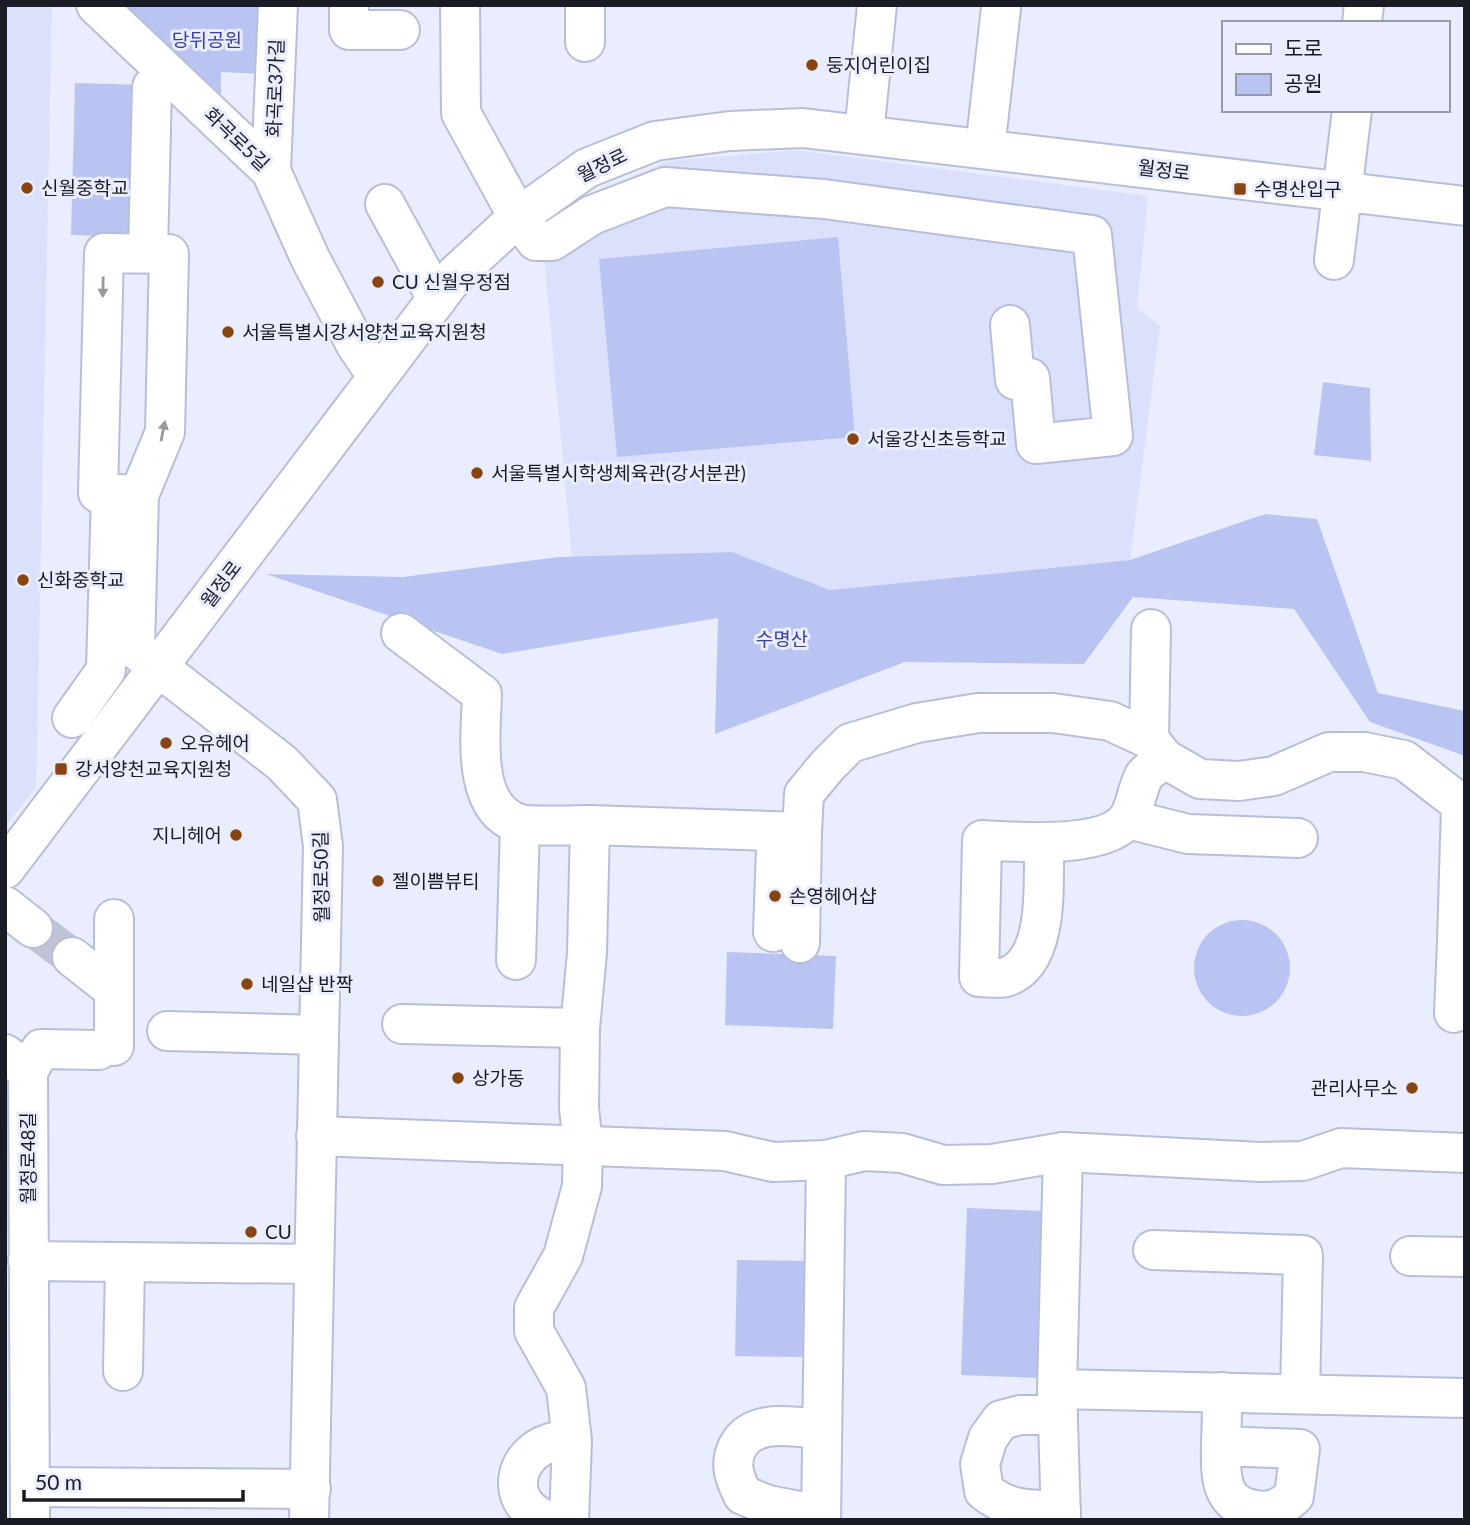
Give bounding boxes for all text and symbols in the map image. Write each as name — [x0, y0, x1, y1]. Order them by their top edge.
legend — [1222, 21, 1449, 112]
park label: 당뒤공원 — [172, 28, 242, 51]
text: 도로 — [1284, 35, 1323, 60]
street label: 화곡로3가길 — [261, 38, 288, 138]
place label: 둥지어린이집 — [826, 53, 931, 76]
marker: 둥지어린이집 — [804, 57, 820, 73]
text: 공원 — [1284, 70, 1323, 95]
street label: 화곡로5길 — [200, 102, 274, 175]
street label: 월정로 — [573, 143, 630, 186]
street label: 월정로 — [1137, 155, 1191, 184]
place label: 신월중학교 — [41, 176, 128, 199]
place label: 수명산입구 — [1254, 177, 1341, 200]
marker: 신월중학교 — [19, 180, 35, 196]
marker: 수명산입구 — [1232, 181, 1248, 197]
place label: CU 신월우정점 — [392, 270, 511, 293]
marker: CU 신월우정점 — [370, 274, 386, 290]
one-way arrow — [97, 276, 109, 298]
place label: 서울특별시강서양천교육지원청 — [242, 320, 487, 343]
marker: 서울특별시강서양천교육지원청 — [220, 324, 236, 340]
one-way arrow — [157, 420, 168, 442]
place label: 서울강신초등학교 — [867, 427, 1007, 450]
marker: 서울강신초등학교 — [845, 431, 861, 447]
place label: 서울특별시학생체육관(강서분관) — [491, 461, 746, 484]
marker: 서울특별시학생체육관(강서분관) — [469, 465, 485, 481]
street label: 월정로 — [196, 556, 246, 612]
place label: 신화중학교 — [37, 568, 124, 591]
marker: 신화중학교 — [15, 572, 31, 588]
park label: 수명산 — [756, 627, 808, 650]
place label: 오유헤어 — [180, 731, 250, 754]
marker: 오유헤어 — [158, 735, 174, 751]
place label: 강서양천교육지원청 — [75, 757, 232, 780]
marker: 강서양천교육지원청 — [53, 761, 69, 777]
place label: 지니헤어 — [152, 823, 222, 846]
marker: 지니헤어 — [228, 827, 244, 843]
street label: 월정로50길 — [308, 831, 333, 923]
place label: 젤이쁨뷰티 — [392, 869, 479, 892]
marker: 젤이쁨뷰티 — [370, 873, 386, 889]
place label: 손영헤어샵 — [789, 884, 876, 907]
marker: 손영헤어샵 — [767, 888, 783, 904]
place label: 네일샵 반짝 — [261, 972, 353, 995]
marker: 네일샵 반짝 — [239, 976, 255, 992]
place label: 상가동 — [472, 1066, 524, 1089]
marker: 상가동 — [450, 1070, 466, 1086]
place label: 관리사무소 — [1311, 1076, 1398, 1099]
marker: 관리사무소 — [1404, 1080, 1420, 1096]
street label: 월정로48길 — [16, 1112, 39, 1204]
place label: CU — [265, 1220, 292, 1243]
marker: CU — [243, 1224, 259, 1240]
scale bar — [24, 1458, 243, 1502]
text: 50 m — [35, 1469, 82, 1494]

